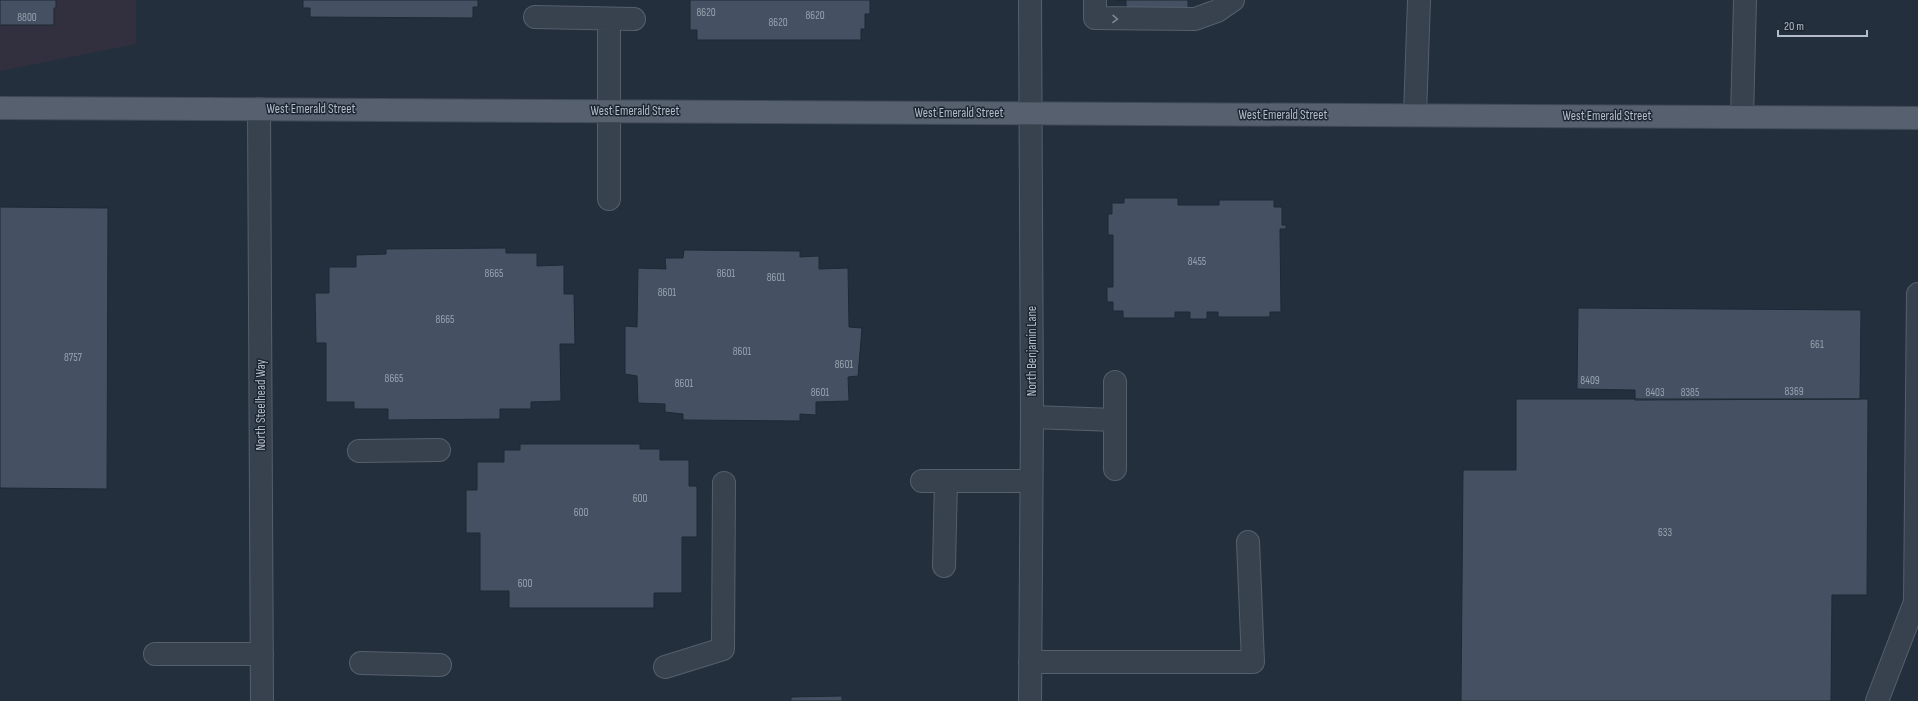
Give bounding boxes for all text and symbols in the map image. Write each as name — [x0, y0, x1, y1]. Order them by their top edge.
house number: 8620 — [696, 6, 716, 19]
house number: 8620 — [805, 9, 825, 22]
house number: 8800 — [17, 11, 37, 24]
scale bar — [1778, 12, 1867, 38]
one-way arrow — [1112, 15, 1118, 23]
house number: 8620 — [768, 16, 788, 29]
text: 20 m — [1784, 19, 1804, 34]
street label: West Emerald Street — [267, 101, 356, 117]
street label: West Emerald Street — [591, 103, 680, 119]
street label: West Emerald Street — [915, 105, 1004, 121]
street label: West Emerald Street — [1239, 107, 1328, 123]
street label: West Emerald Street — [1563, 108, 1652, 124]
house number: 8455 — [1188, 255, 1206, 268]
house number: 8665 — [485, 267, 503, 280]
house number: 8601 — [717, 267, 735, 280]
house number: 8601 — [767, 271, 785, 284]
house number: 8601 — [658, 286, 676, 299]
street label: North Benjamin Lane — [1024, 306, 1040, 396]
house number: 8665 — [436, 313, 454, 326]
house number: 661 — [1810, 338, 1824, 351]
house number: 8601 — [733, 345, 751, 358]
house number: 8757 — [64, 351, 83, 364]
house number: 8601 — [835, 358, 853, 371]
street label: North Steelhead Way — [253, 359, 269, 451]
house number: 8665 — [385, 372, 403, 385]
house number: 8409 — [1580, 374, 1600, 387]
house number: 8601 — [675, 377, 693, 390]
house number: 8369 — [1784, 385, 1804, 398]
house number: 8601 — [811, 386, 829, 399]
house number: 8403 — [1645, 386, 1665, 399]
house number: 8385 — [1681, 386, 1699, 399]
house number: 600 — [633, 492, 647, 505]
house number: 600 — [574, 506, 588, 519]
house number: 633 — [1658, 526, 1672, 539]
house number: 600 — [518, 577, 532, 590]

